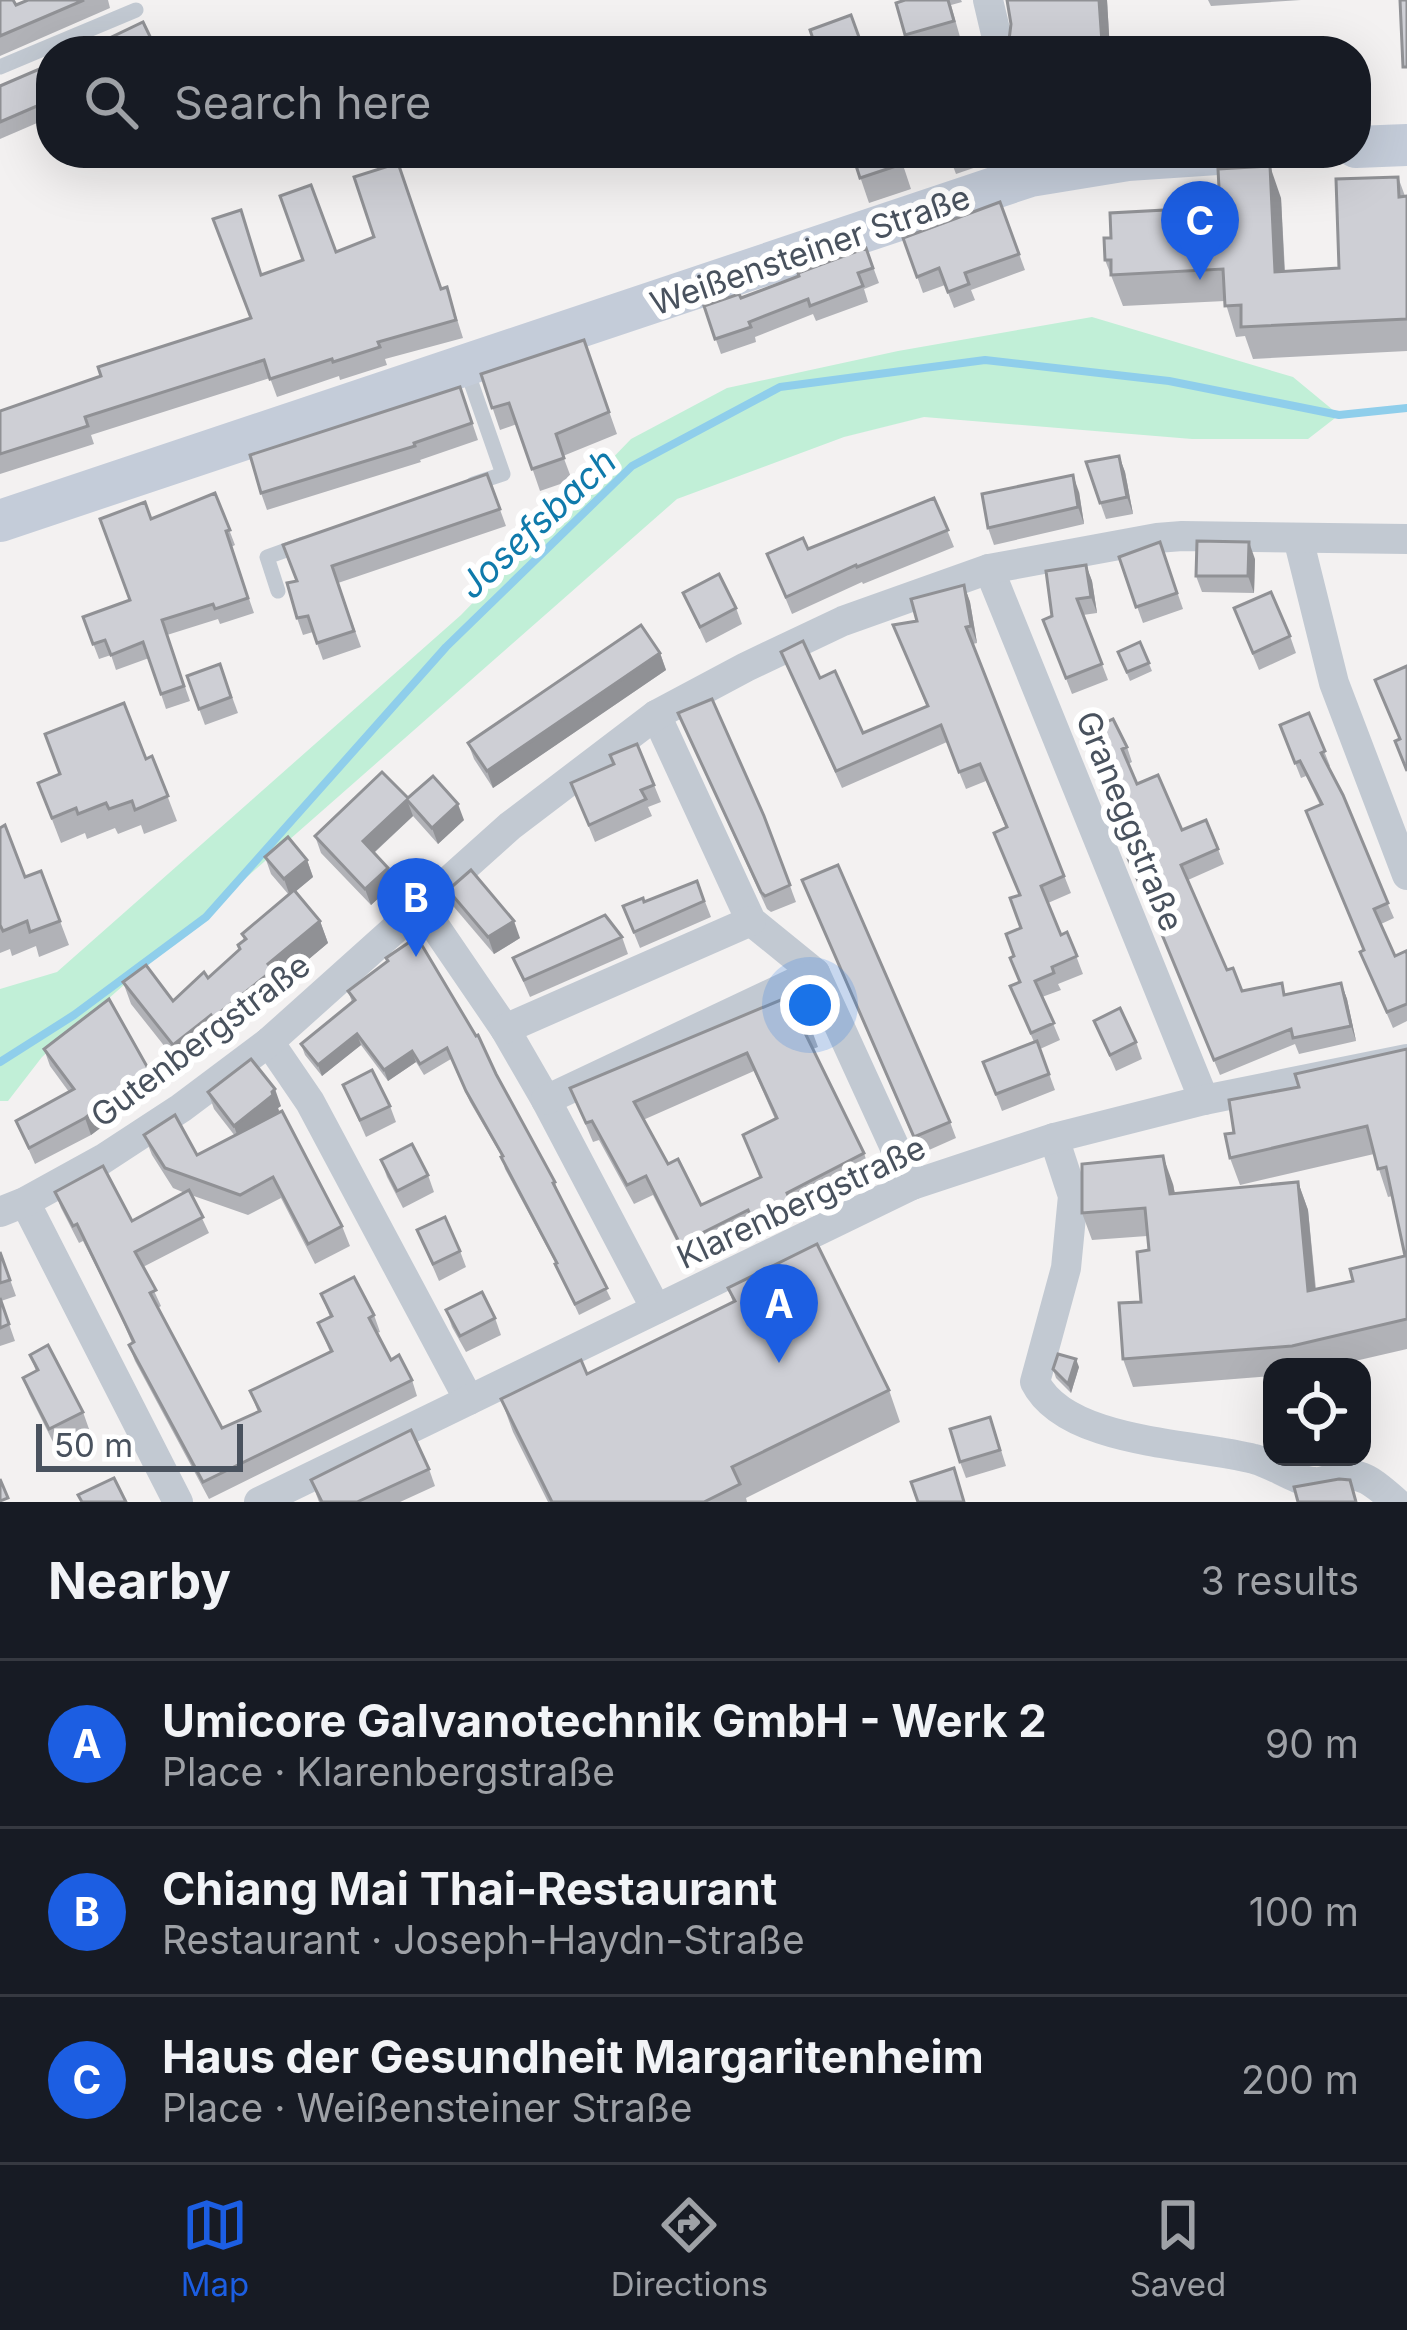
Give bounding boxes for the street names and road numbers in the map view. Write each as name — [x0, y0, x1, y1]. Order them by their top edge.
street label: Weißensteiner Straße — [645, 177, 975, 323]
street label: Graneggstraße — [1068, 705, 1192, 937]
street label: Gutenbergstraße — [83, 945, 317, 1135]
street label: Klarenbergstraße — [670, 1127, 932, 1277]

